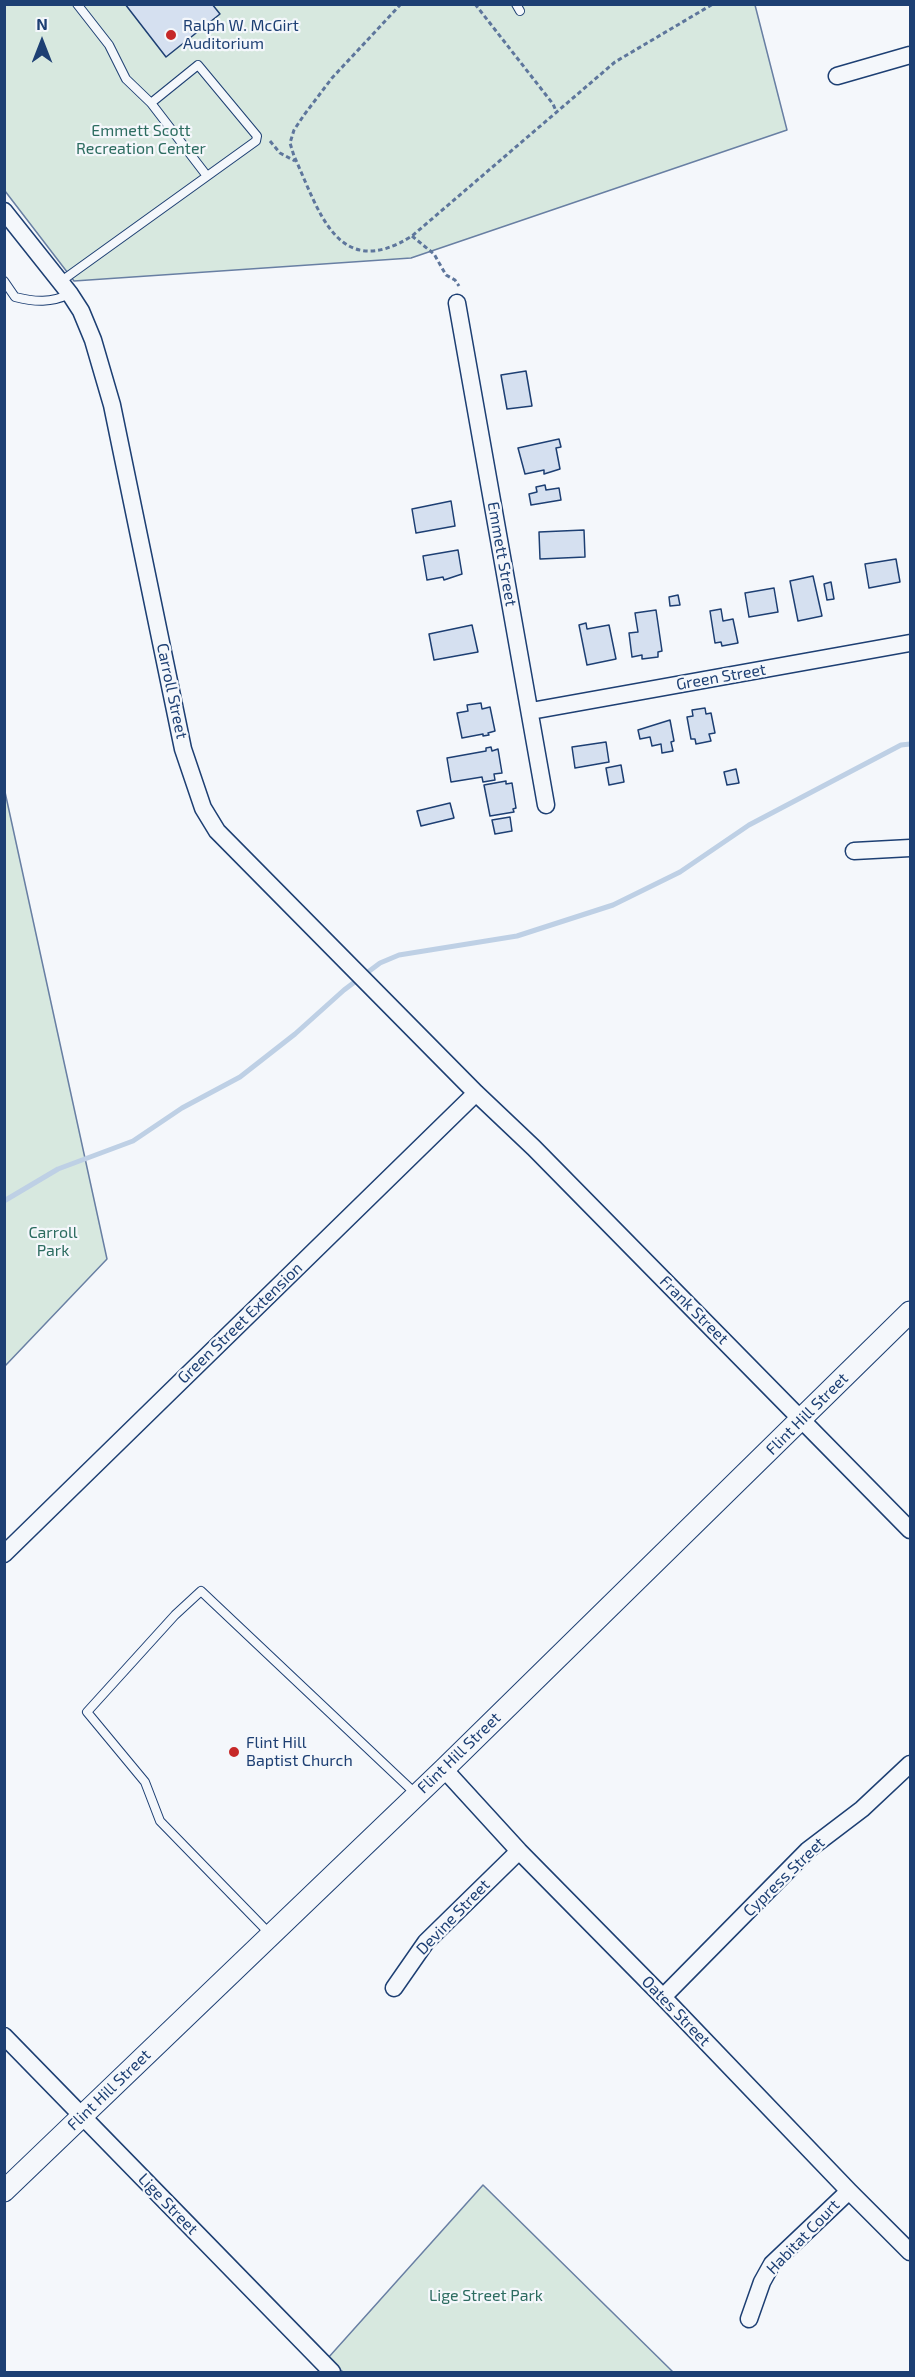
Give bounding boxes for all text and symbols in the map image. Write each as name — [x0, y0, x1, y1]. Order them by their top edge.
north arrow — [12, 12, 72, 72]
text: N — [36, 14, 48, 33]
place label: Ralph W. McGirt Auditorium — [183, 16, 299, 54]
marker: Ralph W. McGirt Auditorium — [164, 28, 178, 42]
park label: Emmett Scott Recreation Center — [76, 121, 206, 159]
street label: Emmett Street — [483, 500, 521, 608]
street label: Carroll Street — [153, 641, 191, 741]
street label: Green Street — [675, 660, 767, 694]
park label: Carroll Park — [28, 1223, 78, 1261]
street label: Green Street Extension — [174, 1258, 306, 1388]
street label: Frank Street — [656, 1272, 732, 1348]
street label: Flint Hill Street — [762, 1369, 852, 1459]
street label: Flint Hill Street — [413, 1708, 505, 1798]
place label: Flint Hill Baptist Church — [246, 1733, 353, 1771]
marker: Flint Hill Baptist Church — [227, 1745, 241, 1759]
street label: Cypress Street — [739, 1833, 829, 1921]
street label: Devine Street — [412, 1875, 494, 1959]
street label: Oates Street — [638, 1972, 714, 2050]
street label: Flint Hill Street — [63, 2045, 155, 2135]
street label: Lige Street — [134, 2169, 202, 2239]
street label: Habitat Court — [762, 2195, 844, 2279]
park label: Lige Street Park — [429, 2286, 543, 2306]

